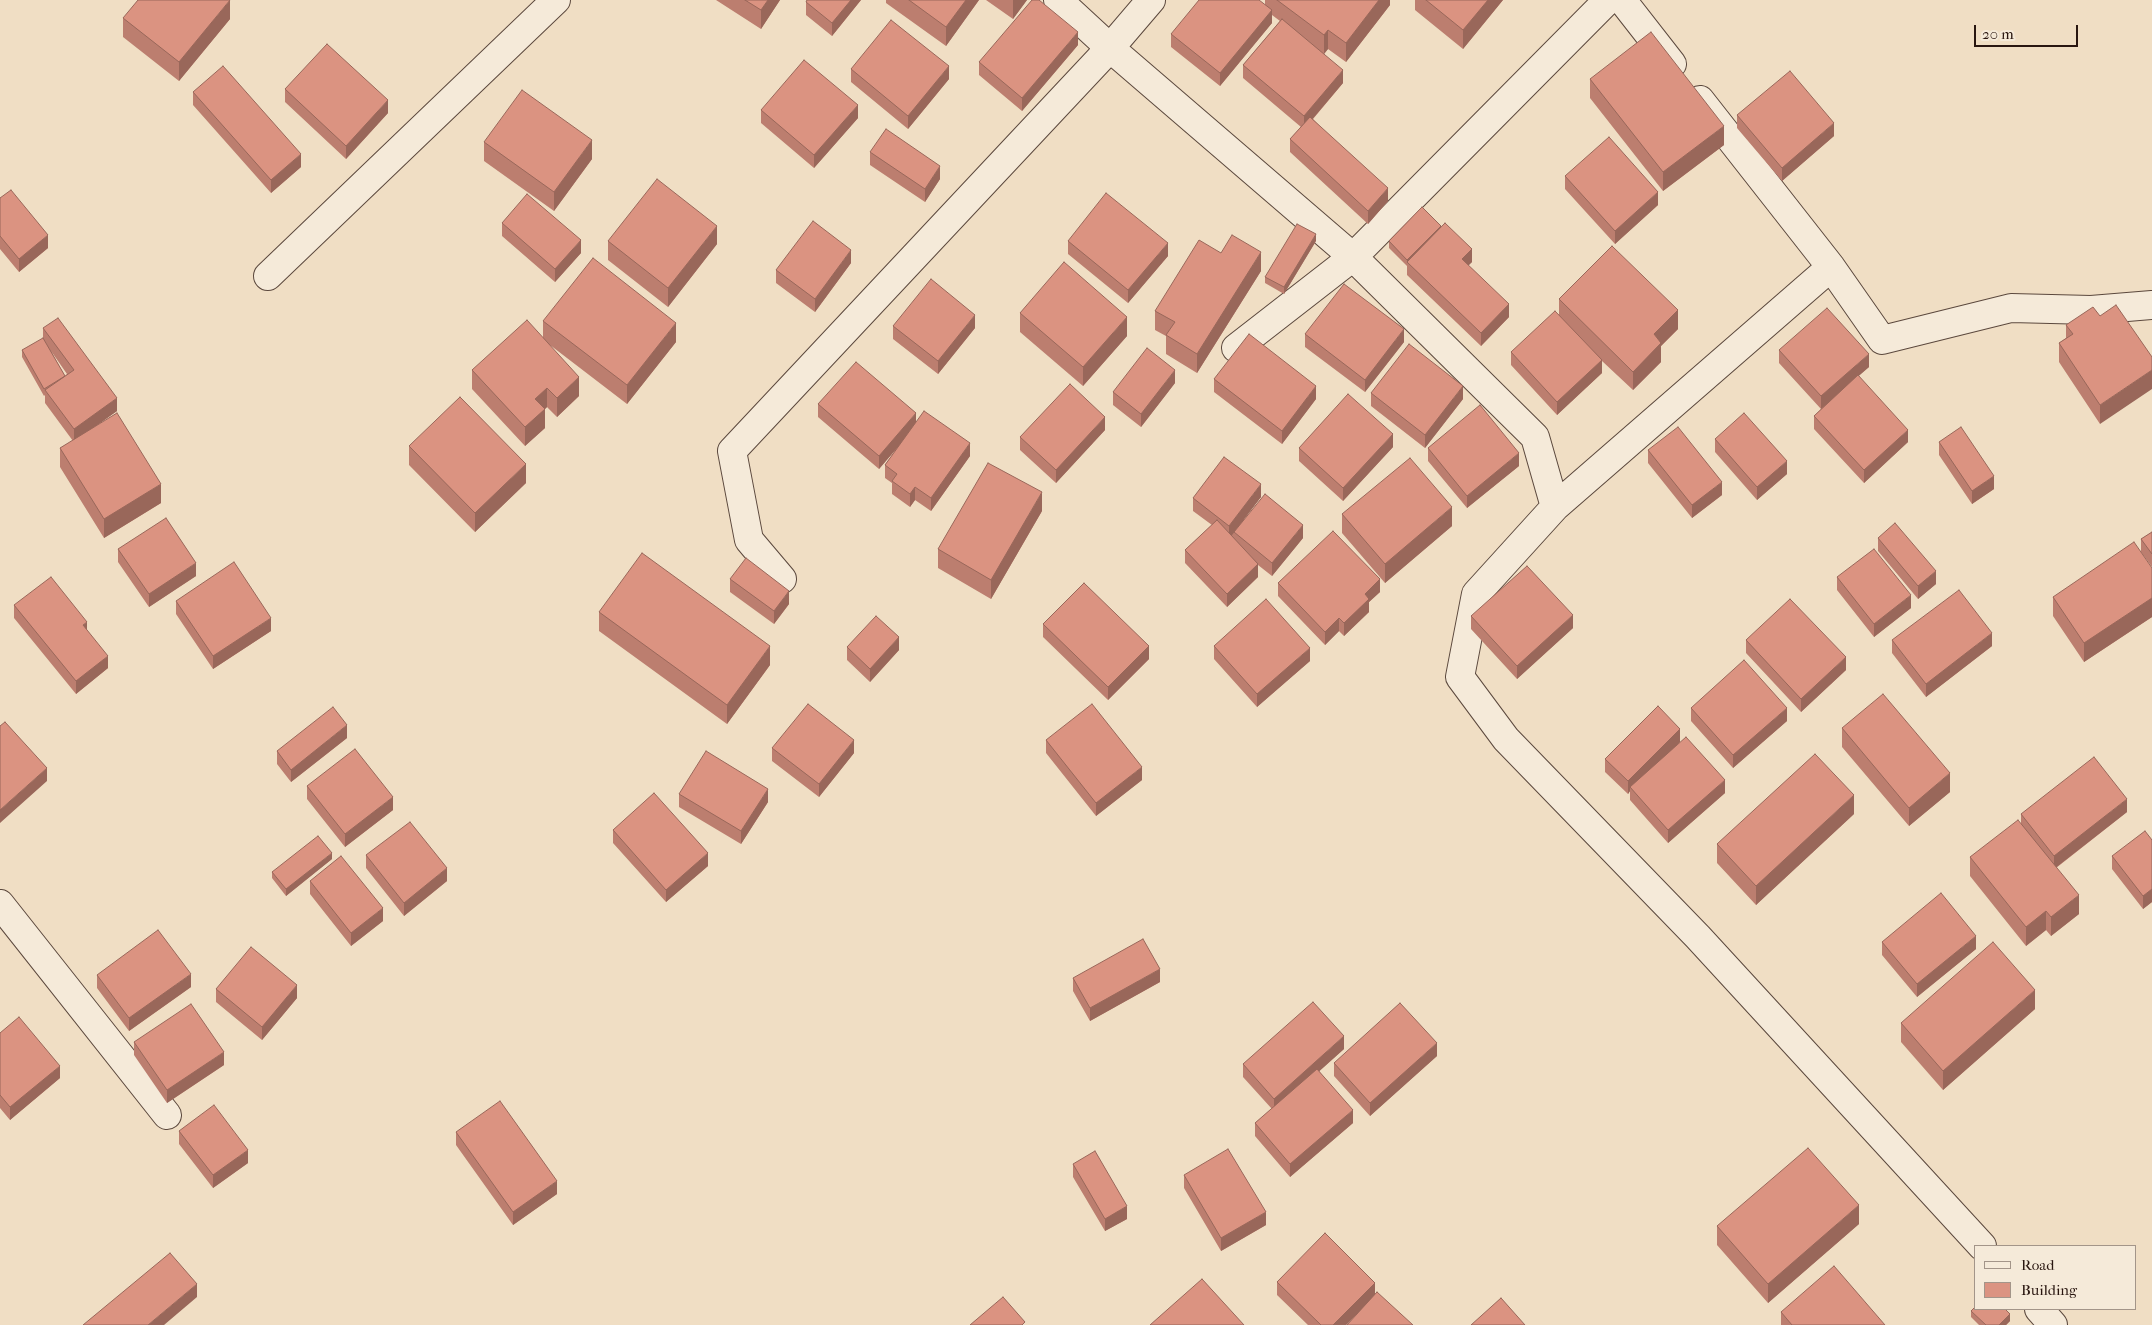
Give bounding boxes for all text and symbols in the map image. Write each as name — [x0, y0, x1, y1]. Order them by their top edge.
scale bar — [1977, 15, 2081, 47]
text: 20 m — [1982, 25, 2014, 43]
legend — [1974, 1245, 2137, 1310]
text: Road — [2021, 1256, 2054, 1274]
text: Building — [2021, 1281, 2077, 1299]

